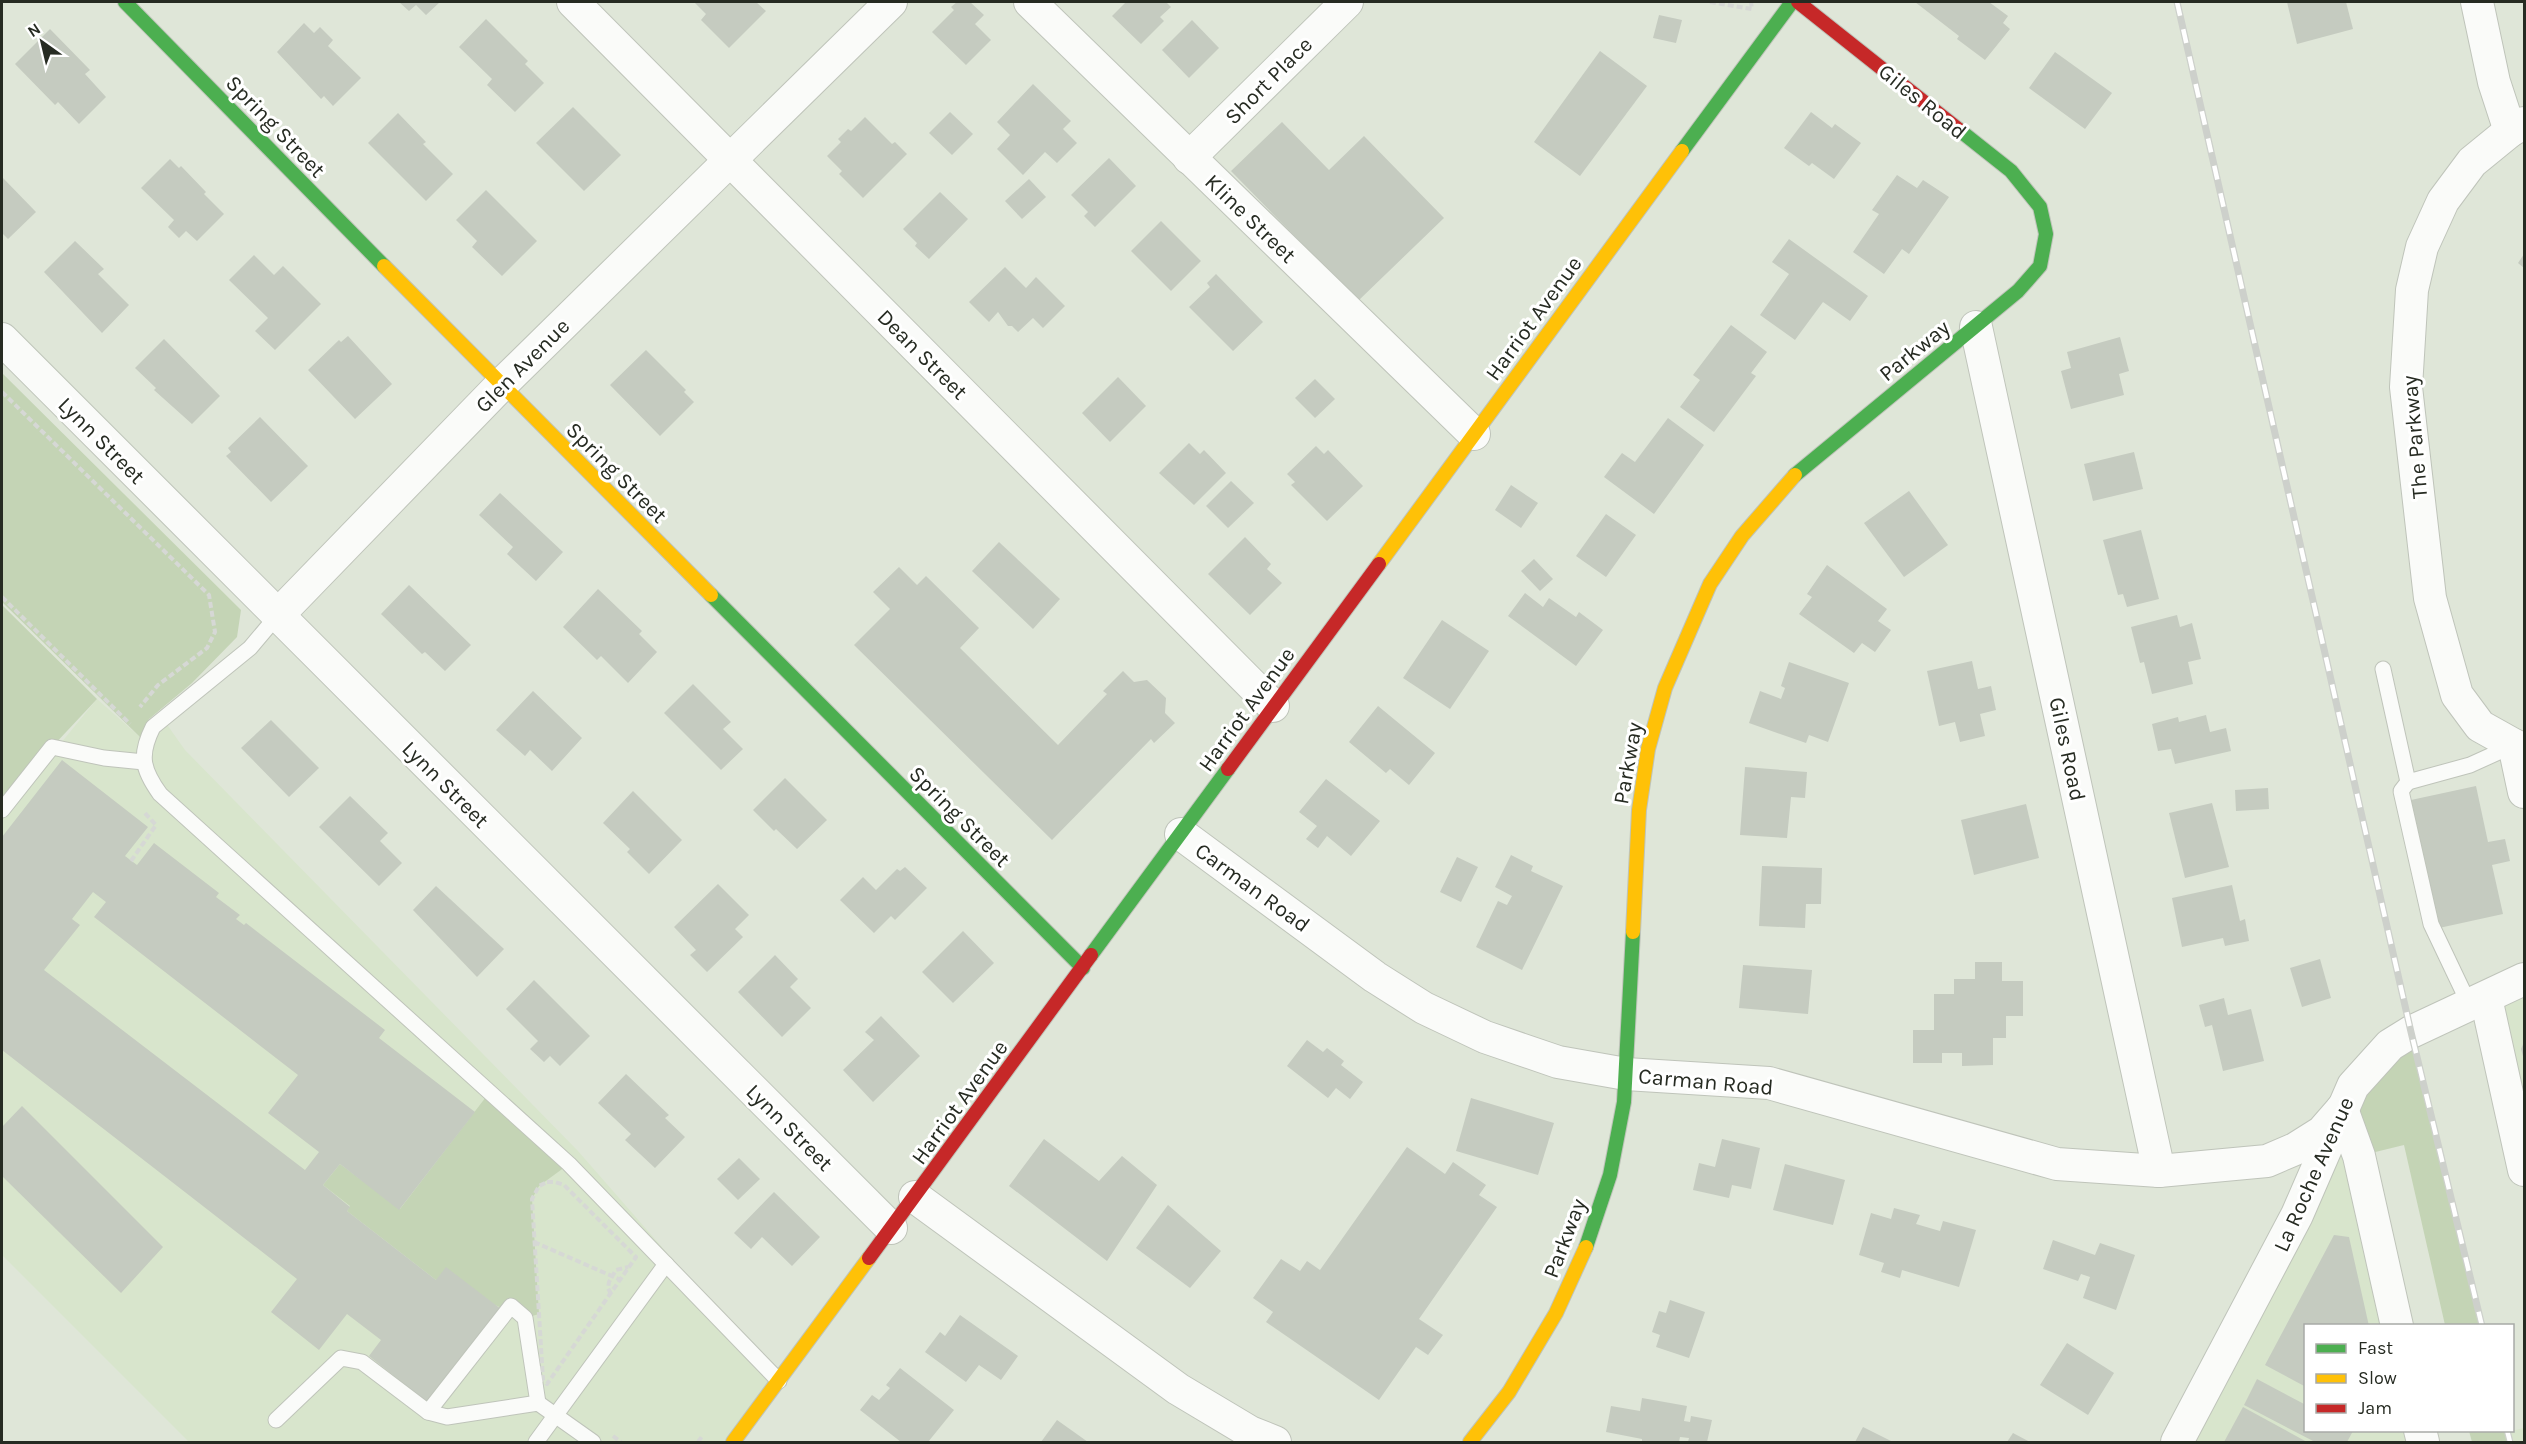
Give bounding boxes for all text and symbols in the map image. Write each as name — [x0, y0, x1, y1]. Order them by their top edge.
north arrow — [12, 12, 72, 72]
text: N — [24, 19, 44, 41]
street label: Short Place — [1220, 32, 1318, 130]
street label: Giles Road — [1873, 58, 1972, 145]
street label: Spring Street — [220, 70, 330, 183]
street label: Kline Street — [1199, 169, 1301, 268]
street label: Harriot Avenue — [1480, 251, 1588, 386]
street label: Dean Street — [872, 304, 973, 405]
street label: Glen Avenue — [470, 313, 575, 418]
street label: Parkway — [1874, 315, 1955, 387]
street label: The Parkway — [2397, 374, 2433, 500]
street label: Lynn Street — [52, 392, 150, 490]
street label: Spring Street — [560, 417, 672, 529]
street label: Harriot Avenue — [1193, 642, 1301, 777]
street label: Giles Road — [2043, 695, 2091, 804]
street label: Parkway — [1608, 720, 1648, 806]
street label: Lynn Street — [396, 736, 494, 834]
street label: Spring Street — [903, 761, 1015, 873]
street label: Carman Road — [1190, 838, 1315, 938]
street label: Harriot Avenue — [906, 1035, 1014, 1170]
street label: Carman Road — [1637, 1063, 1774, 1101]
street label: Lynn Street — [740, 1079, 838, 1177]
street label: La Roche Avenue — [2268, 1093, 2360, 1256]
street label: Parkway — [1538, 1195, 1592, 1282]
legend — [2304, 1324, 2514, 1432]
text: Fast — [2358, 1337, 2393, 1359]
text: Slow — [2358, 1367, 2397, 1389]
text: Jam — [2358, 1397, 2392, 1419]

